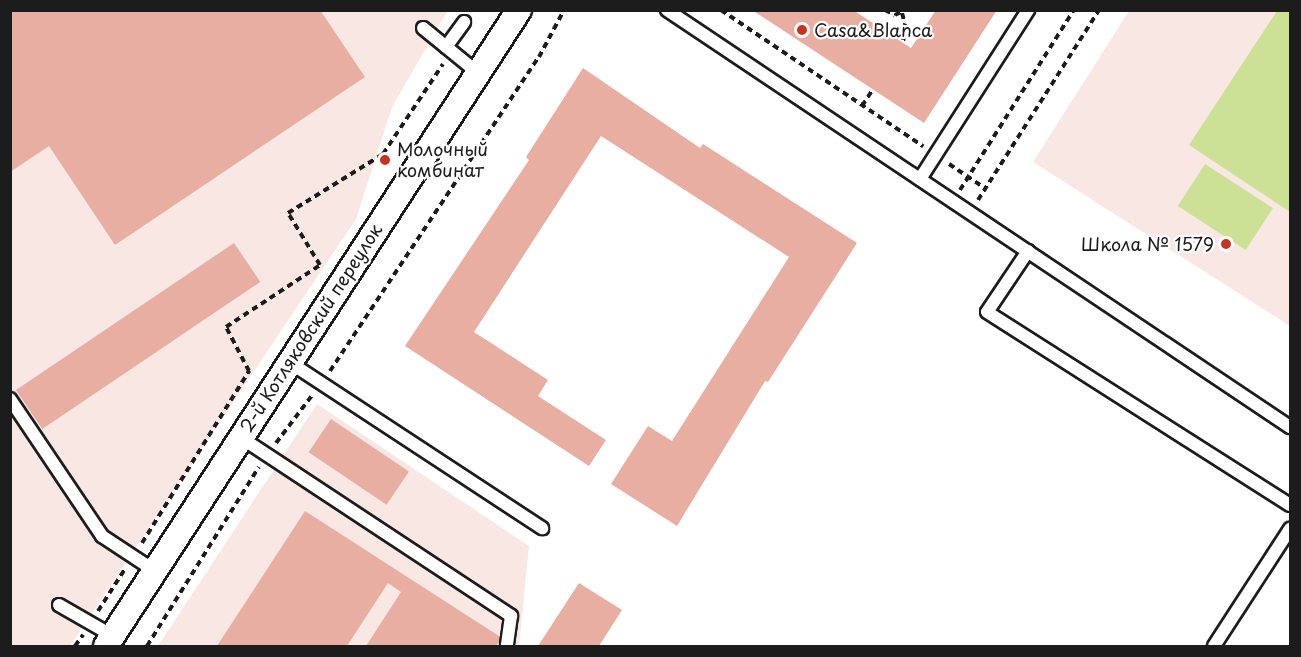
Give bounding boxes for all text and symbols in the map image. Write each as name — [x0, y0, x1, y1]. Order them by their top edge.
place label: Casa&Blanca — [814, 19, 932, 41]
marker: Casa&Blanca — [795, 23, 809, 37]
place label: Молочный комбинат — [397, 139, 488, 182]
marker: Молочный комбинат — [378, 153, 392, 167]
street label: 2-й Котляковский переулок — [235, 219, 387, 437]
place label: Школа № 1579 — [1080, 233, 1214, 255]
marker: Школа № 1579 — [1219, 237, 1233, 251]

